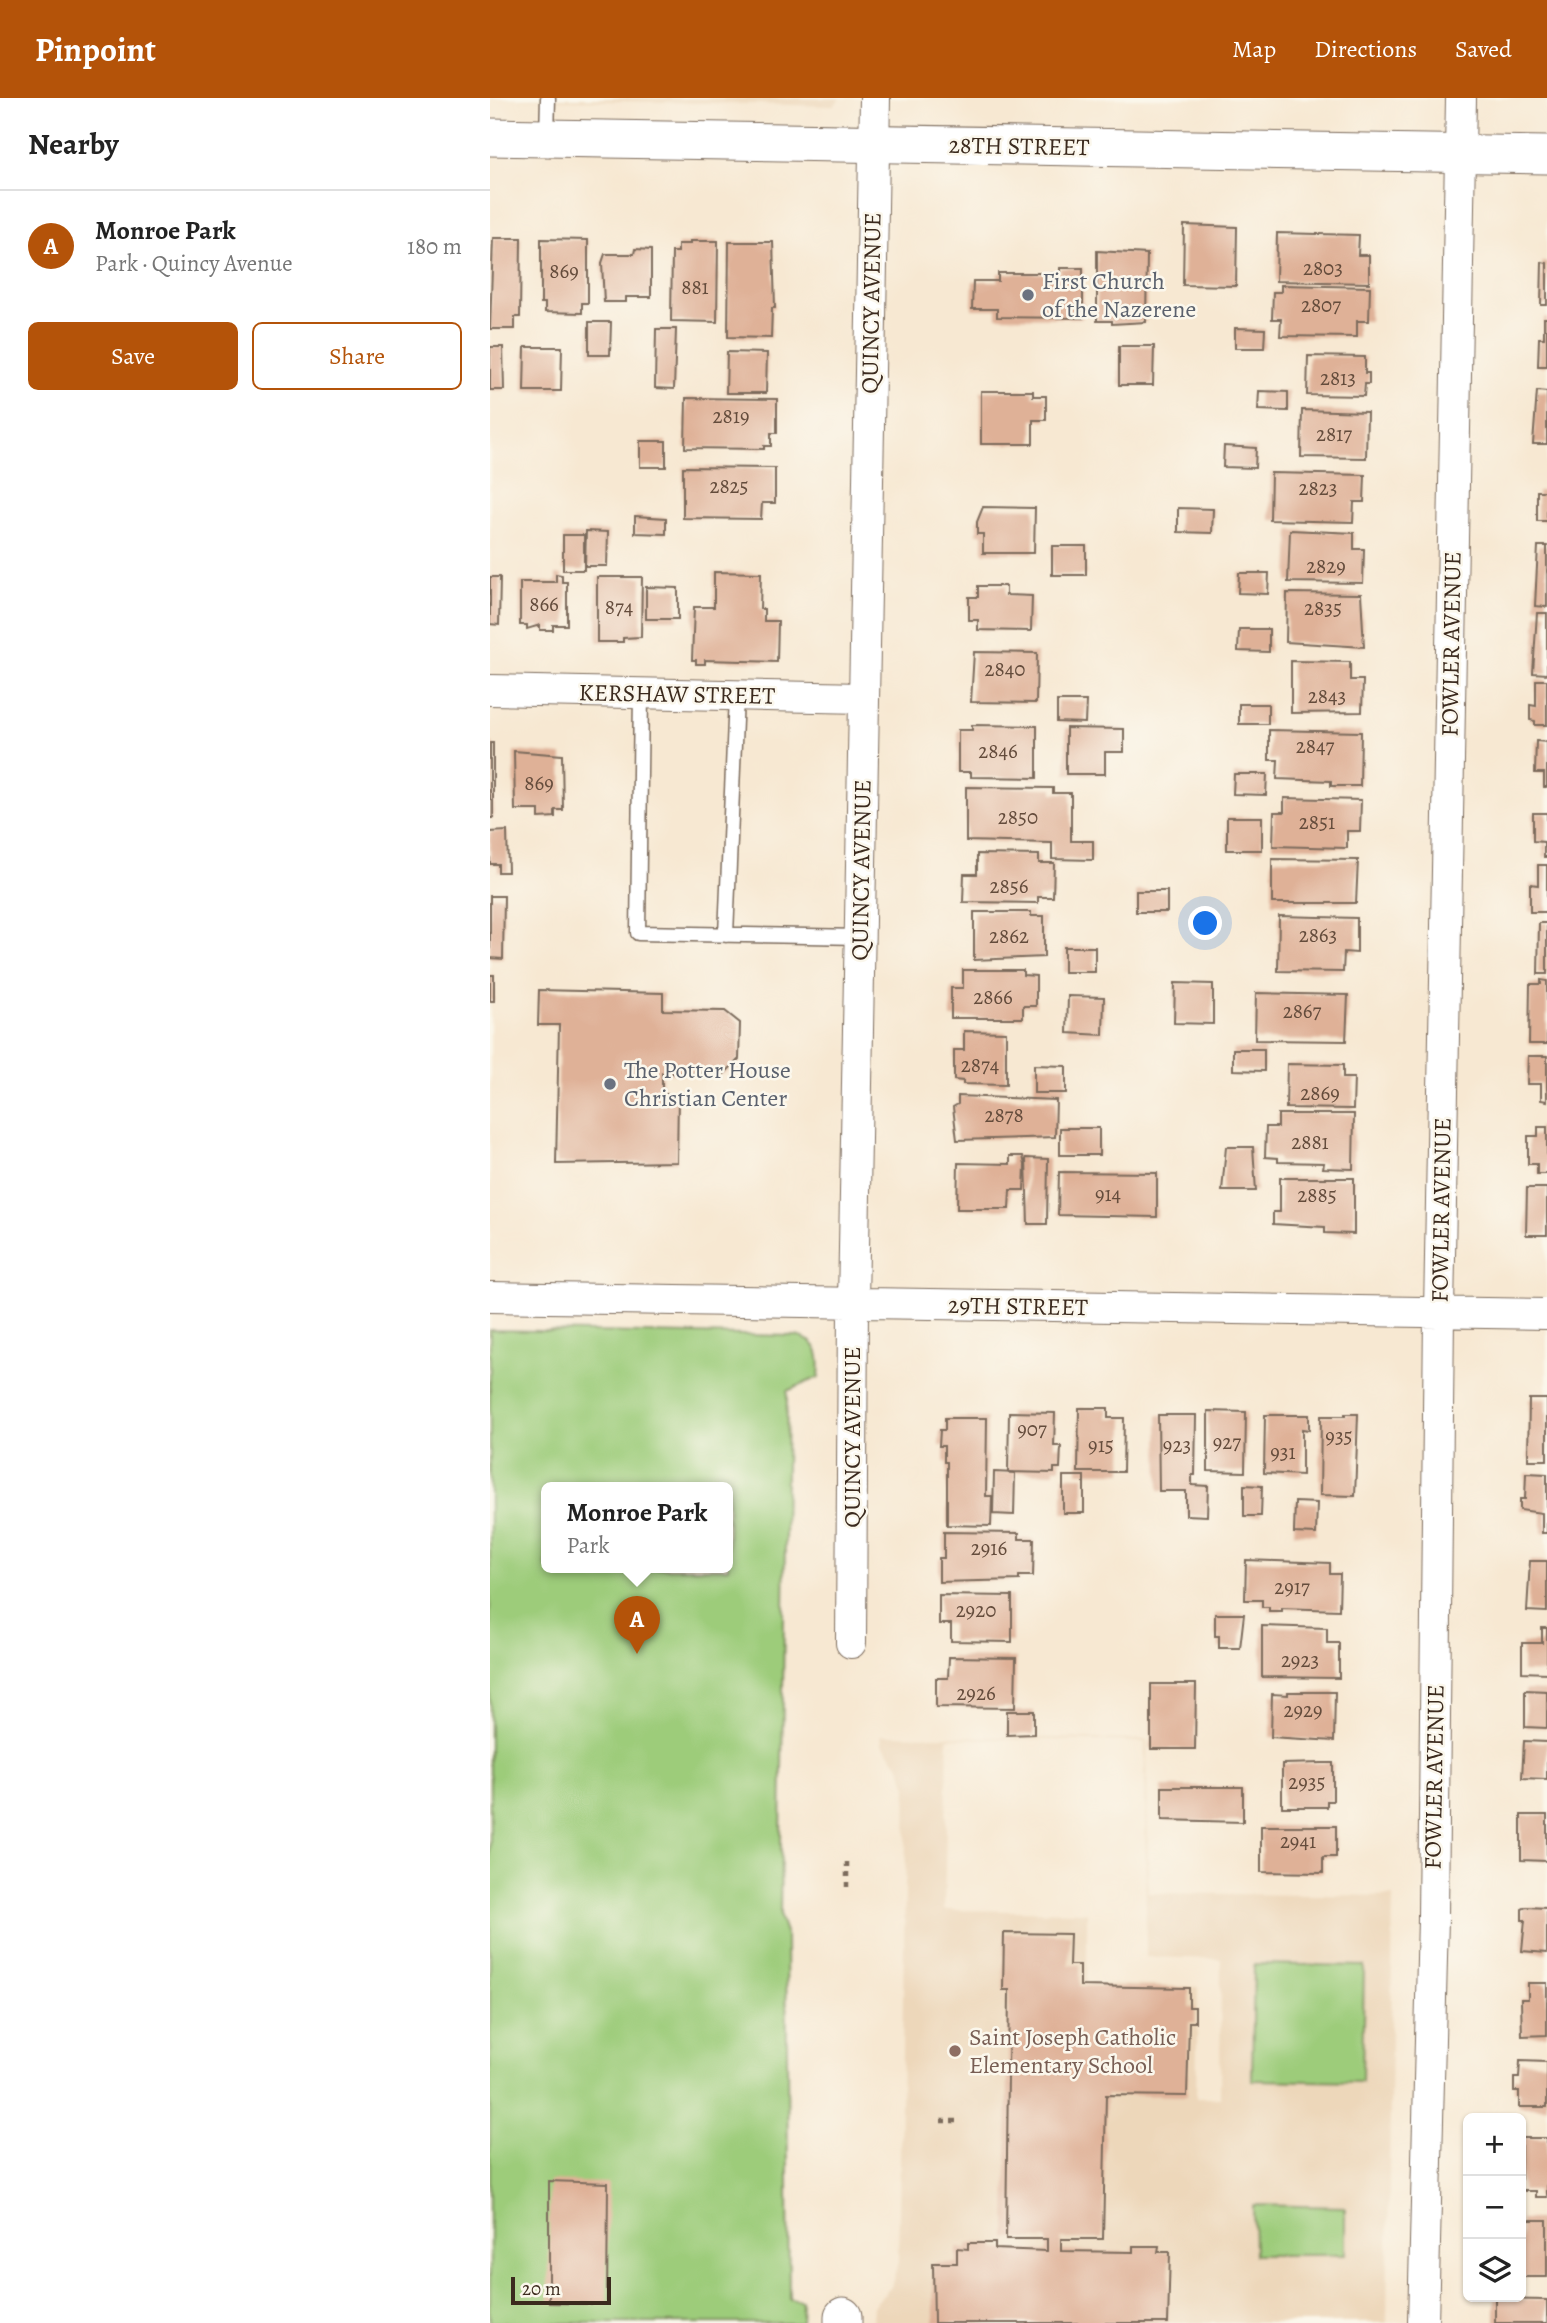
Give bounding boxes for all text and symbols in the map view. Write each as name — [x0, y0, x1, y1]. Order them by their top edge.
text: Pinpoint — [35, 27, 156, 72]
text: Map — [1232, 33, 1276, 65]
text: Directions — [1314, 33, 1417, 65]
text: Saved — [1455, 33, 1512, 65]
text: Nearby — [28, 124, 119, 164]
street label: 28TH STREET — [948, 129, 1090, 163]
street label: QUINCY AVENUE — [853, 212, 889, 394]
text: Monroe Park — [95, 213, 236, 248]
text: A — [44, 231, 58, 262]
text: 180 m — [407, 231, 462, 262]
text: Park · Quincy Avenue — [95, 248, 292, 279]
house number: 2803 — [1303, 254, 1343, 282]
house number: 869 — [549, 257, 579, 285]
place label: First Church of the Nazerene — [1042, 265, 1196, 325]
house number: 881 — [681, 273, 709, 301]
marker: First Church of the Nazerene — [1020, 287, 1036, 303]
house number: 2807 — [1301, 291, 1341, 319]
button: Save — [28, 322, 238, 390]
button: Share — [252, 322, 462, 390]
house number: 2813 — [1320, 364, 1356, 392]
house number: 2819 — [713, 402, 749, 430]
house number: 2817 — [1316, 420, 1352, 448]
house number: 2825 — [709, 472, 749, 500]
house number: 2823 — [1299, 474, 1337, 502]
street label: FOWLER AVENUE — [1433, 551, 1469, 737]
house number: 2829 — [1306, 552, 1346, 580]
house number: 866 — [529, 590, 559, 618]
house number: 874 — [605, 593, 633, 621]
house number: 2835 — [1304, 594, 1342, 622]
house number: 2840 — [985, 655, 1025, 683]
street label: KERSHAW STREET — [578, 676, 776, 712]
house number: 2843 — [1308, 682, 1346, 710]
house number: 2847 — [1296, 732, 1334, 760]
house number: 2846 — [978, 737, 1018, 765]
house number: 869 — [524, 769, 554, 797]
street label: QUINCY AVENUE — [843, 779, 879, 961]
house number: 2850 — [998, 803, 1038, 831]
house number: 2851 — [1299, 808, 1335, 836]
house number: 2856 — [990, 872, 1029, 900]
your location — [1188, 906, 1222, 940]
house number: 2863 — [1299, 921, 1337, 949]
house number: 2862 — [989, 922, 1029, 950]
house number: 2866 — [973, 983, 1013, 1011]
house number: 2867 — [1283, 997, 1322, 1025]
house number: 2874 — [961, 1051, 999, 1079]
place label: The Potter House Christian Center — [624, 1054, 791, 1114]
marker: The Potter House Christian Center — [602, 1076, 618, 1092]
house number: 2869 — [1300, 1079, 1340, 1107]
house number: 2878 — [984, 1101, 1024, 1129]
street label: FOWLER AVENUE — [1423, 1117, 1459, 1303]
house number: 2881 — [1291, 1128, 1329, 1156]
house number: 914 — [1095, 1180, 1121, 1208]
house number: 2885 — [1297, 1181, 1337, 1209]
street label: 29TH STREET — [948, 1289, 1088, 1323]
street label: QUINCY AVENUE — [836, 1346, 868, 1528]
house number: 907 — [1017, 1415, 1047, 1443]
house number: 935 — [1325, 1422, 1353, 1450]
house number: 927 — [1213, 1428, 1241, 1456]
house number: 915 — [1088, 1431, 1114, 1459]
house number: 923 — [1163, 1431, 1191, 1459]
house number: 931 — [1270, 1438, 1296, 1466]
popup — [541, 1482, 733, 1573]
text: Monroe Park — [567, 1495, 707, 1530]
text: Park — [567, 1530, 610, 1561]
house number: 2916 — [971, 1534, 1008, 1562]
house number: 2917 — [1274, 1573, 1310, 1601]
pin: A — [614, 1596, 660, 1654]
house number: 2920 — [956, 1596, 996, 1624]
house number: 2923 — [1281, 1646, 1319, 1674]
house number: 2926 — [956, 1679, 996, 1707]
street label: FOWLER AVENUE — [1416, 1684, 1452, 1870]
house number: 2929 — [1283, 1696, 1323, 1724]
house number: 2935 — [1288, 1768, 1326, 1796]
house number: 2941 — [1280, 1827, 1316, 1855]
place label: Saint Joseph Catholic Elementary School — [969, 2021, 1176, 2081]
marker: Saint Joseph Catholic Elementary School — [947, 2043, 963, 2059]
map controls — [1463, 2113, 1526, 2302]
button: + — [1463, 2113, 1526, 2176]
button: − — [1463, 2176, 1526, 2239]
button: layers — [1463, 2239, 1526, 2302]
scale bar — [511, 2274, 611, 2306]
text: 20 m — [522, 2276, 561, 2302]

